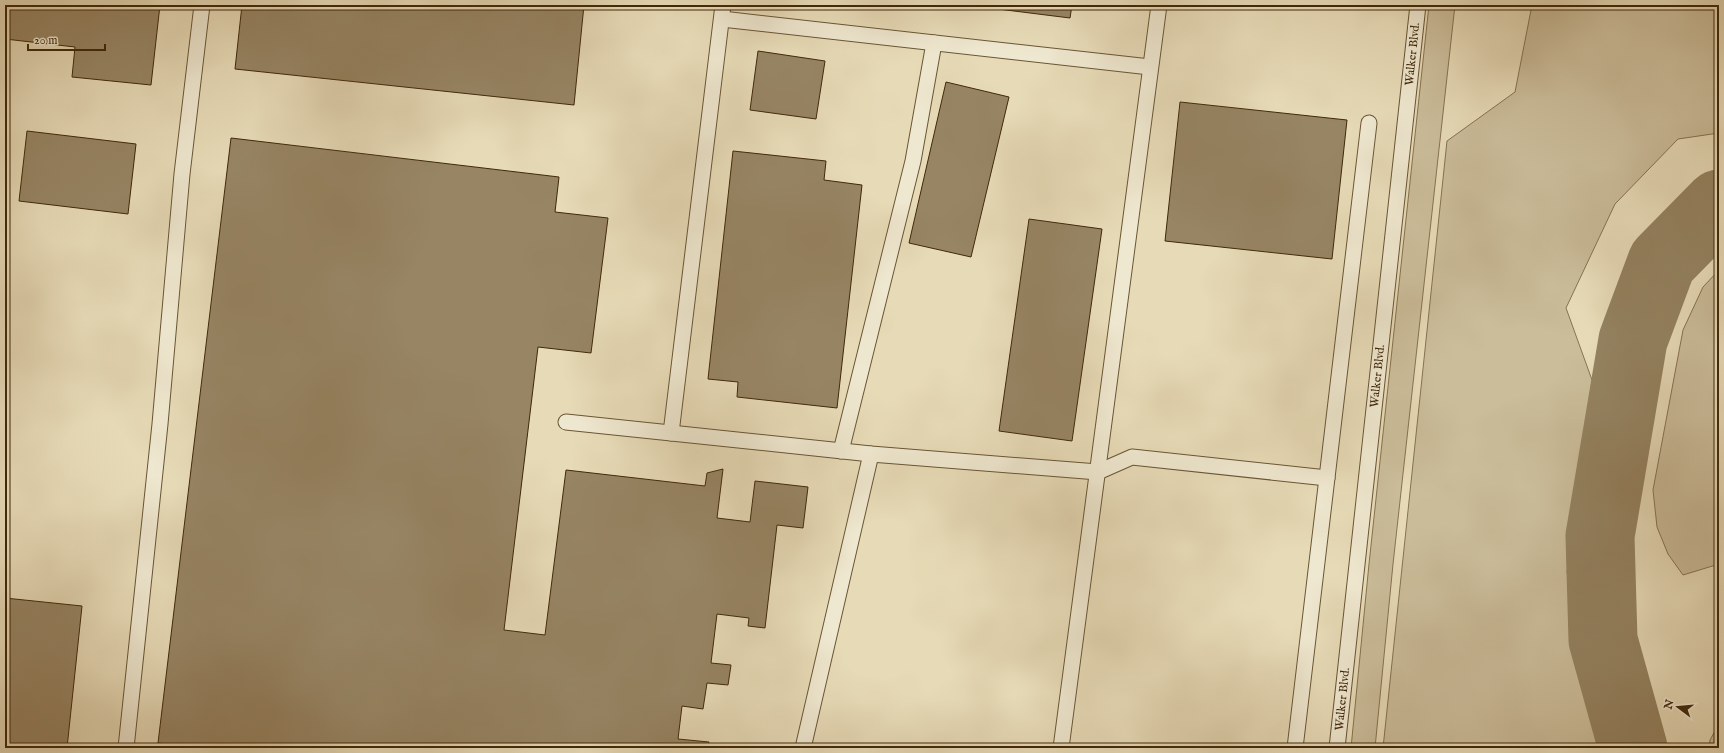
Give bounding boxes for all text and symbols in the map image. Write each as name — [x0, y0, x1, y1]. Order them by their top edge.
street label: Walker Blvd. — [1402, 22, 1423, 86]
scale bar — [28, 26, 105, 52]
text: 20 m — [34, 33, 57, 48]
street label: Walker Blvd. — [1367, 344, 1388, 408]
street label: Walker Blvd. — [1332, 667, 1353, 731]
north arrow — [1658, 687, 1698, 727]
text: N — [1661, 698, 1678, 712]

